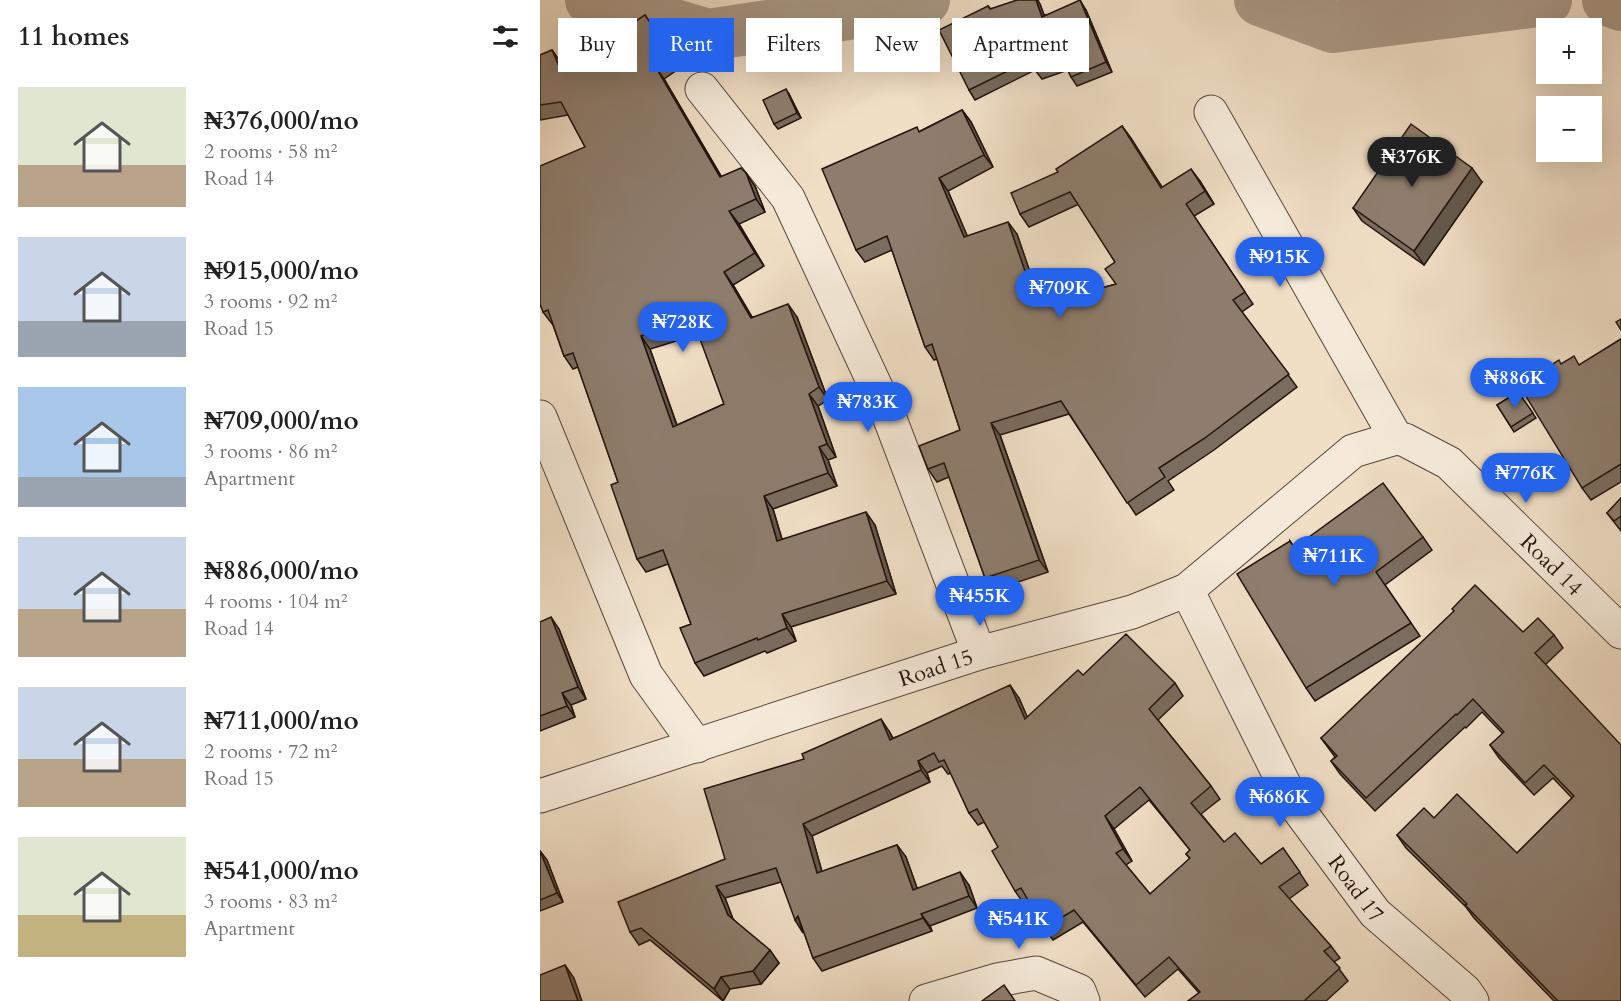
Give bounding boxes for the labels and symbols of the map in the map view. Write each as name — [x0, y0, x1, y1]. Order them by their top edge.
pin: ₦376K — [1370, 137, 1454, 188]
pin: ₦915K — [1238, 237, 1322, 288]
pin: ₦709K — [1018, 268, 1102, 319]
pin: ₦728K — [641, 302, 725, 353]
pin: ₦886K — [1473, 358, 1557, 409]
pin: ₦783K — [826, 382, 910, 433]
pin: ₦776K — [1484, 453, 1568, 504]
street label: Road 14 — [1513, 527, 1589, 603]
pin: ₦711K — [1292, 536, 1376, 587]
pin: ₦455K — [938, 576, 1022, 627]
street label: Road 15 — [895, 642, 977, 694]
pin: ₦686K — [1238, 777, 1322, 828]
street label: Road 17 — [1321, 849, 1390, 930]
pin: ₦541K — [977, 899, 1061, 950]

